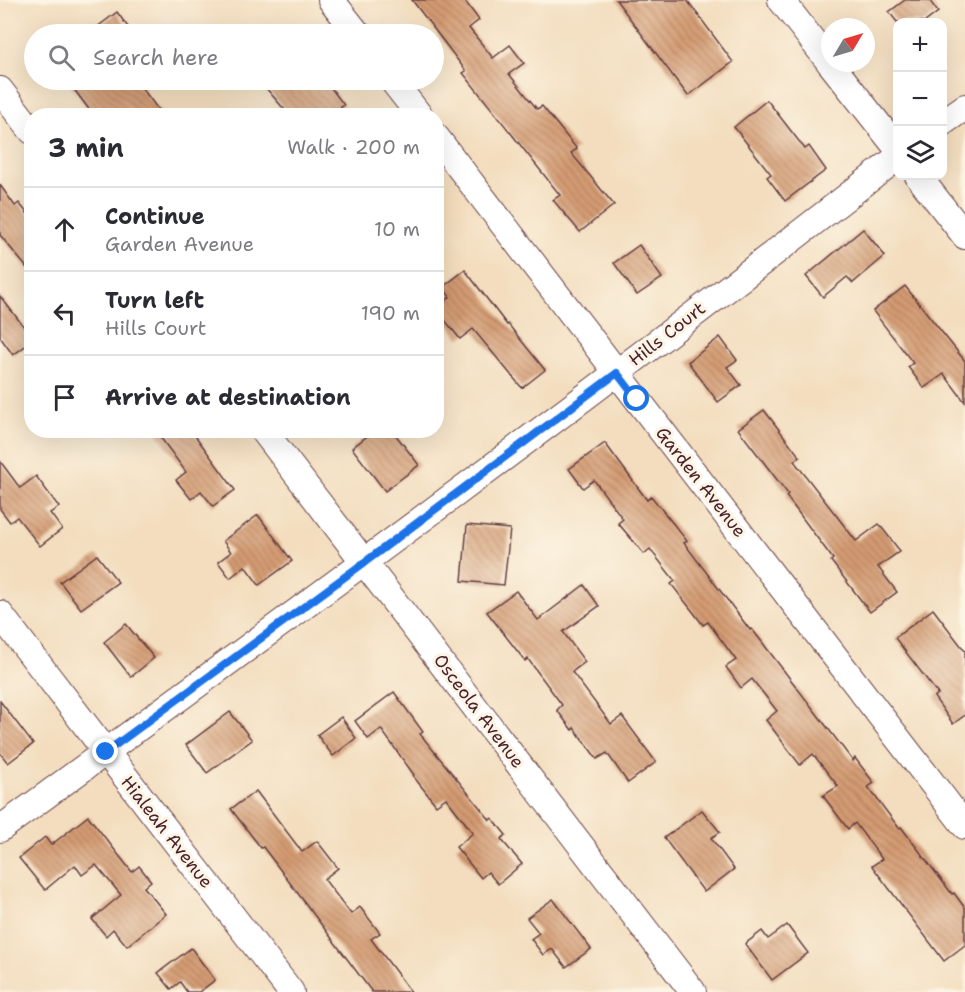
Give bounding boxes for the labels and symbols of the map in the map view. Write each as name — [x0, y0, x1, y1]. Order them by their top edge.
north arrow — [821, 18, 875, 72]
street label: Hills Court — [624, 296, 711, 372]
route start — [623, 385, 649, 411]
street label: Garden Avenue — [650, 422, 752, 542]
street label: Osceola Avenue — [428, 649, 530, 773]
route end — [92, 738, 118, 764]
street label: Hialeah Avenue — [116, 771, 218, 893]

